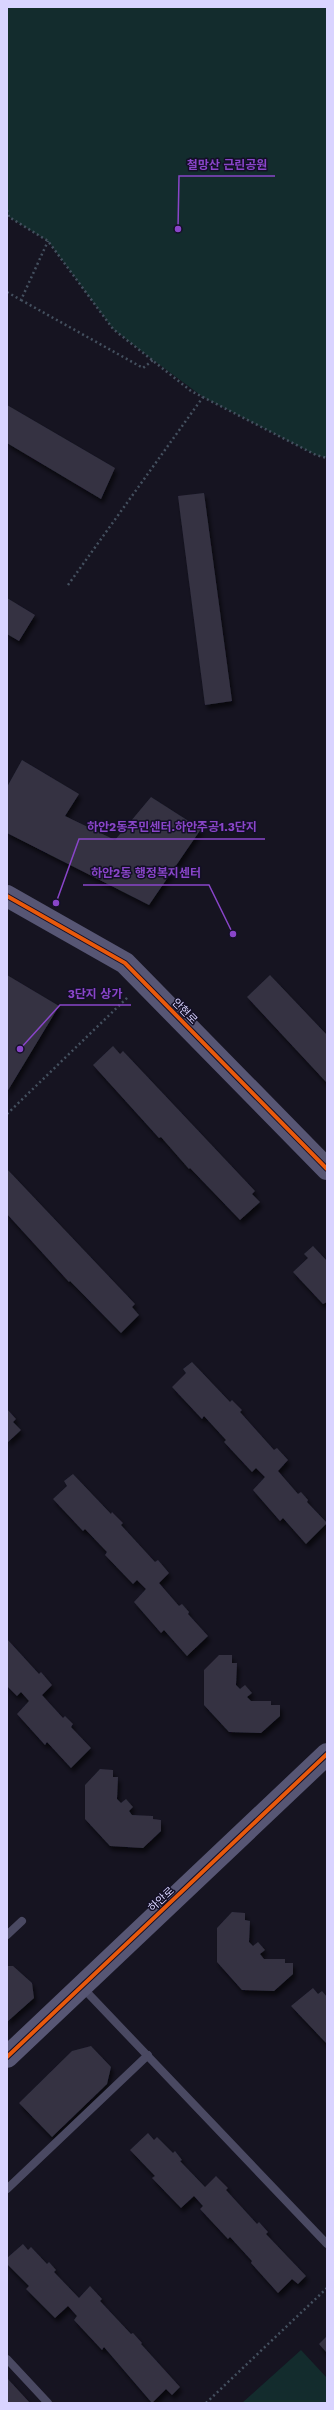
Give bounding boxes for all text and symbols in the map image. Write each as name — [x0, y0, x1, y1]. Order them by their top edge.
callout: 철망산 근린공원 — [179, 152, 275, 176]
text: 철망산 근린공원 — [187, 158, 267, 172]
callout: 하안2동주민센터.하안주공1.3단지 — [79, 815, 265, 839]
text: 하안2동주민센터.하안주공1.3단지 — [87, 820, 257, 834]
callout: 하안2동 행정복지센터 — [83, 861, 209, 885]
text: 하안2동 행정복지센터 — [91, 866, 201, 880]
callout: 3단지 상가 — [60, 981, 131, 1005]
text: 3단지 상가 — [68, 987, 122, 1001]
street label: 안현로 — [169, 996, 200, 1027]
street label: 하안로 — [146, 1884, 177, 1914]

